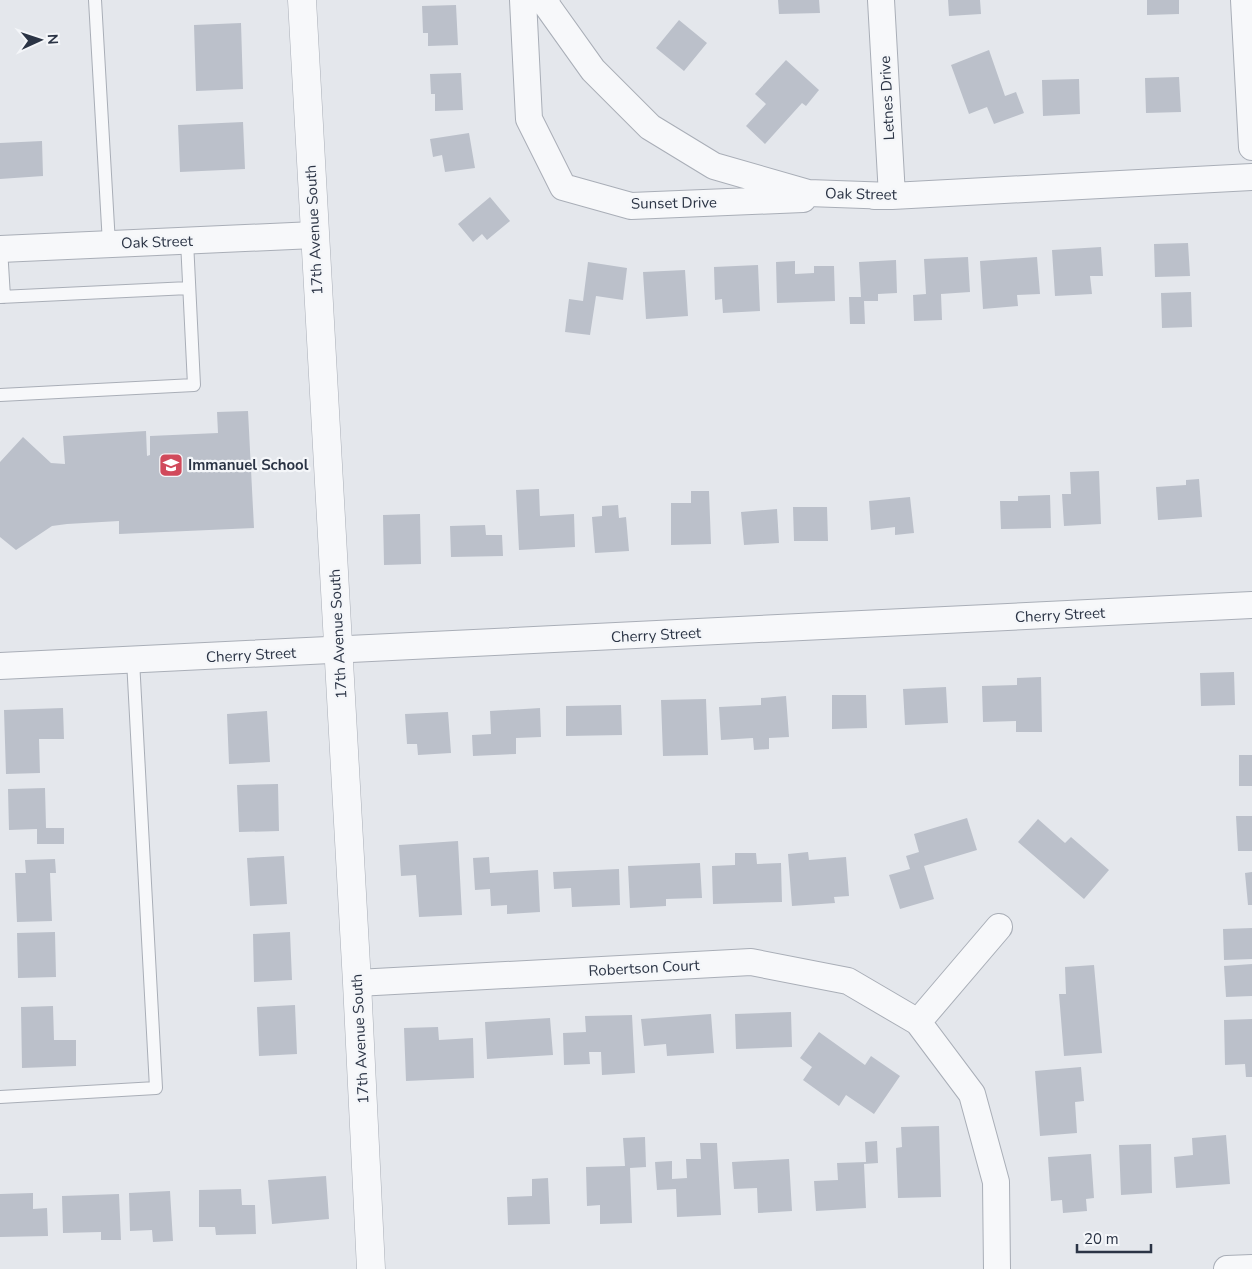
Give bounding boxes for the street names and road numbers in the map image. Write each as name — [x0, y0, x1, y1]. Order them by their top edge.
street label: Letnes Drive — [875, 55, 899, 141]
street label: 17th Avenue South — [301, 164, 327, 296]
street label: Oak Street — [825, 183, 898, 205]
street label: Sunset Drive — [631, 192, 717, 214]
street label: Oak Street — [121, 231, 194, 253]
street label: 17th Avenue South — [325, 568, 351, 700]
street label: Cherry Street — [1014, 603, 1106, 627]
street label: Cherry Street — [610, 623, 702, 647]
street label: Cherry Street — [205, 643, 297, 667]
street label: Robertson Court — [588, 955, 701, 981]
street label: 17th Avenue South — [347, 973, 373, 1105]

